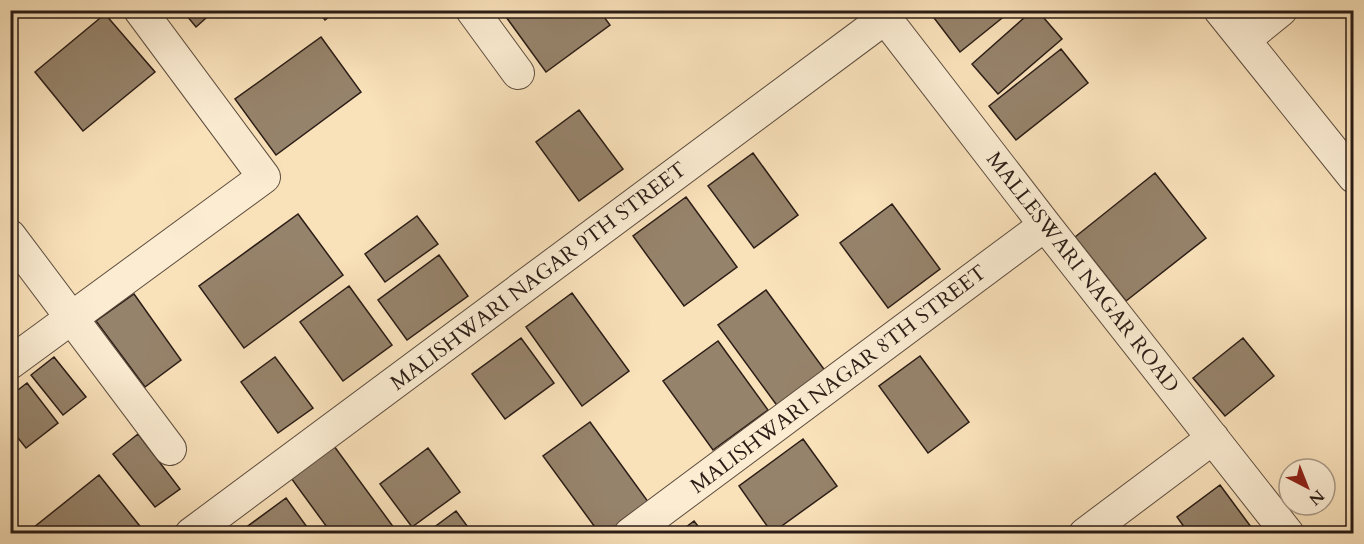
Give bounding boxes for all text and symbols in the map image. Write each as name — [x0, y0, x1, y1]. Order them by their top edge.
street label: MALLESWARI NAGAR ROAD — [979, 146, 1186, 399]
street label: MALISHWARI NAGAR 9TH STREET — [384, 155, 692, 397]
street label: MALISHWARI NAGAR 8TH STREET — [684, 258, 992, 500]
north arrow — [1277, 457, 1337, 517]
text: N — [1304, 485, 1329, 510]

